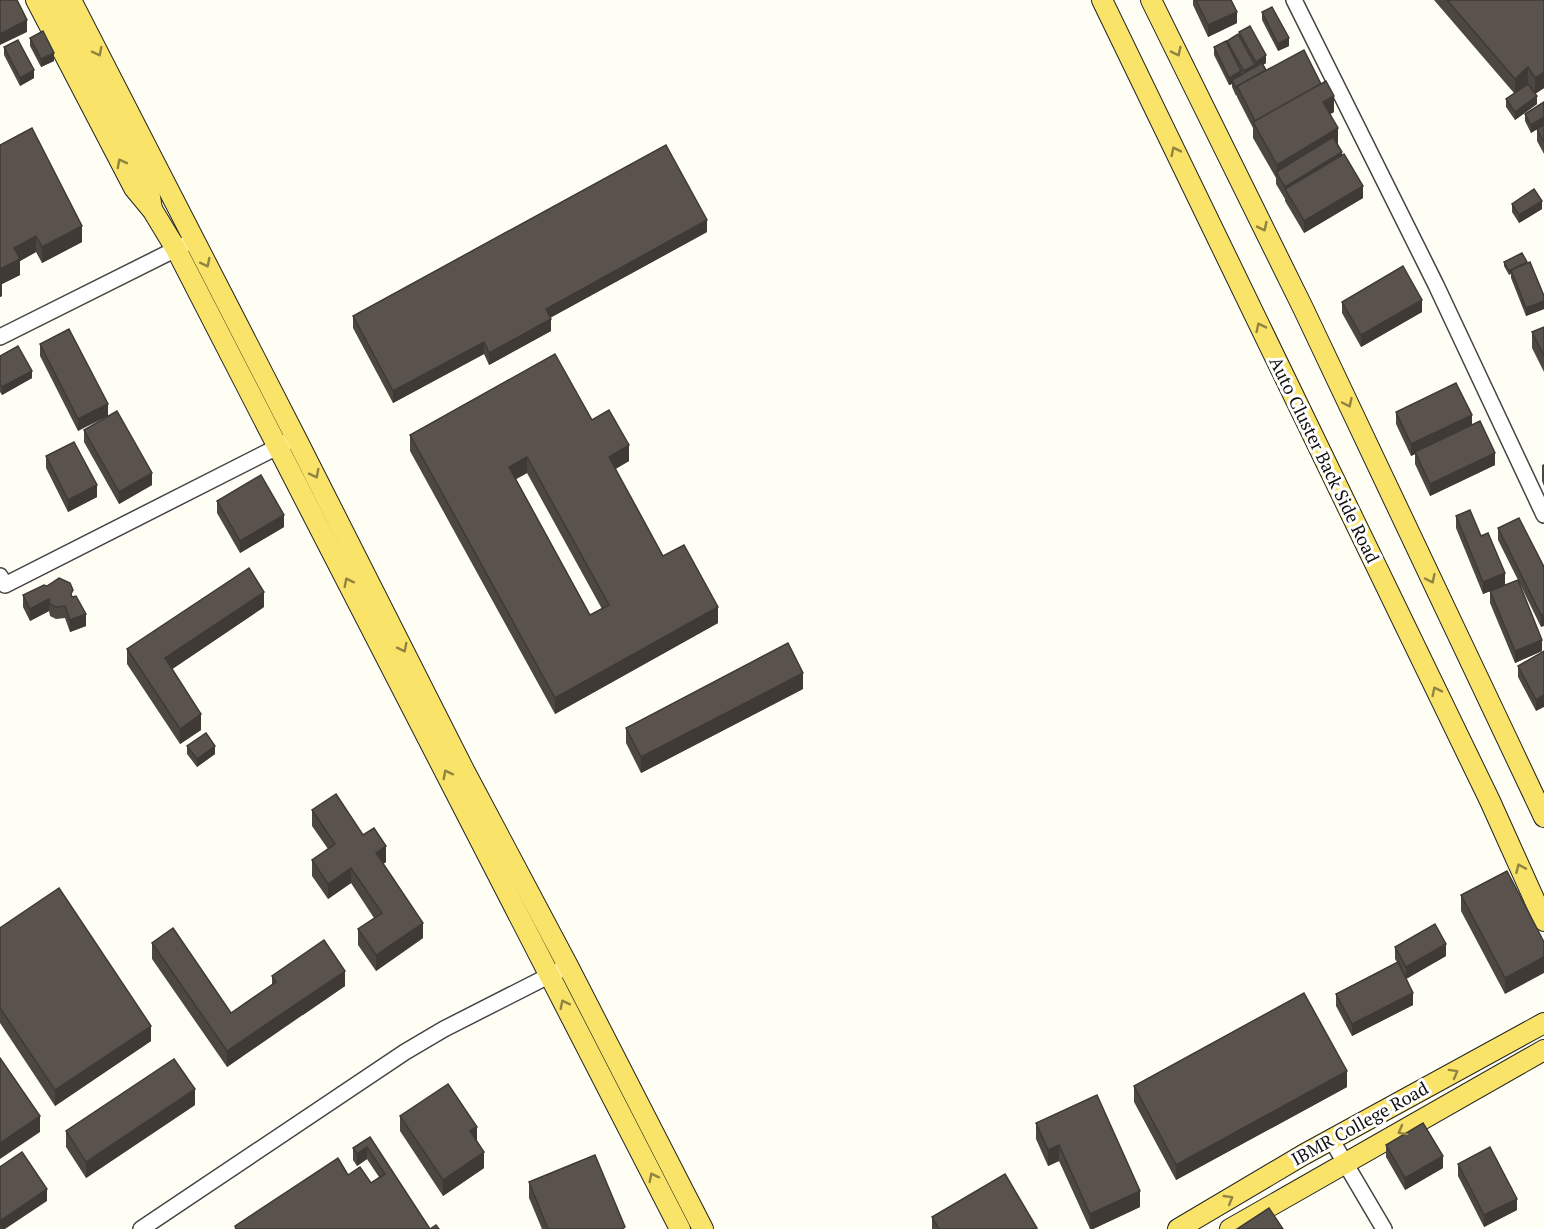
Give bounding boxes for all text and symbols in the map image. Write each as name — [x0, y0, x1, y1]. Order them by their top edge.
one-way arrow — [91, 46, 102, 56]
one-way arrow — [1169, 46, 1181, 57]
one-way arrow — [1171, 147, 1183, 158]
one-way arrow — [117, 158, 128, 169]
one-way arrow — [1256, 221, 1267, 232]
one-way arrow — [199, 256, 211, 267]
one-way arrow — [1255, 322, 1267, 333]
street label: Auto Cluster Back Side Road — [1264, 352, 1385, 567]
one-way arrow — [1340, 396, 1352, 407]
one-way arrow — [307, 467, 319, 478]
one-way arrow — [1424, 573, 1436, 584]
one-way arrow — [343, 577, 355, 588]
one-way arrow — [395, 641, 407, 652]
one-way arrow — [1432, 687, 1444, 698]
one-way arrow — [442, 769, 454, 780]
one-way arrow — [1515, 863, 1527, 874]
one-way arrow — [560, 999, 571, 1010]
one-way arrow — [1447, 1069, 1458, 1080]
street label: IBMR College Road — [1287, 1076, 1432, 1171]
one-way arrow — [1397, 1124, 1408, 1135]
one-way arrow — [649, 1172, 661, 1183]
one-way arrow — [1223, 1195, 1233, 1206]

